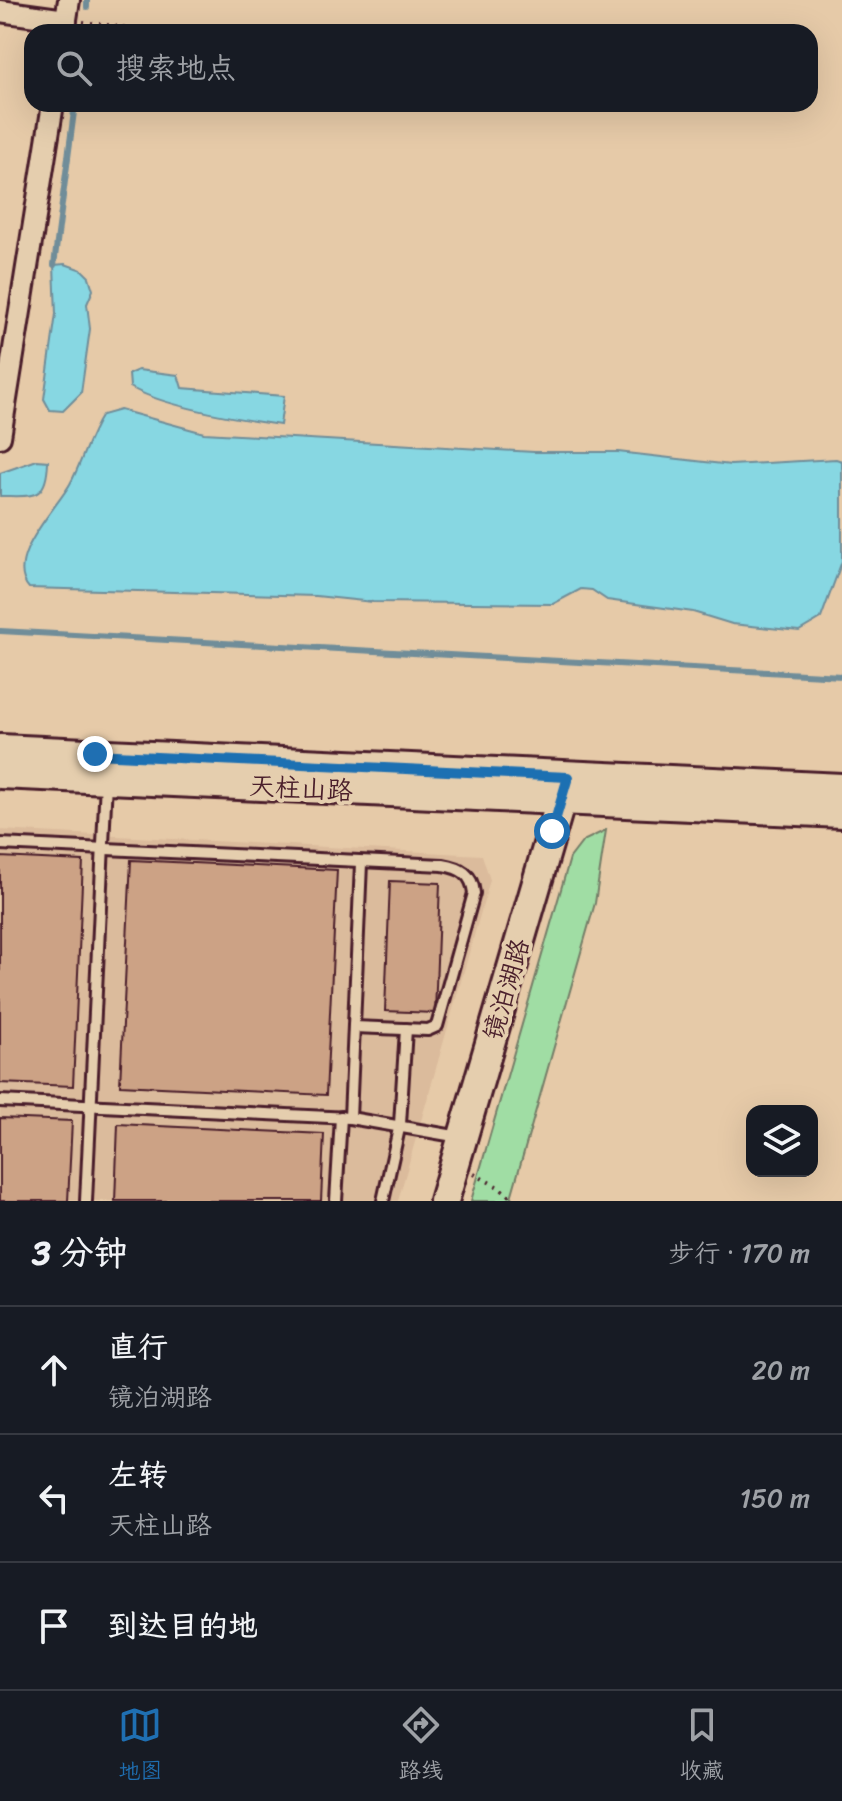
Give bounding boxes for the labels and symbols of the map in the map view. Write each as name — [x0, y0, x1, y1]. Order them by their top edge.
route end — [77, 736, 113, 772]
street label: 天柱山路 — [248, 762, 354, 814]
route start — [534, 813, 570, 849]
street label: 镜泊湖路 — [470, 933, 542, 1045]

